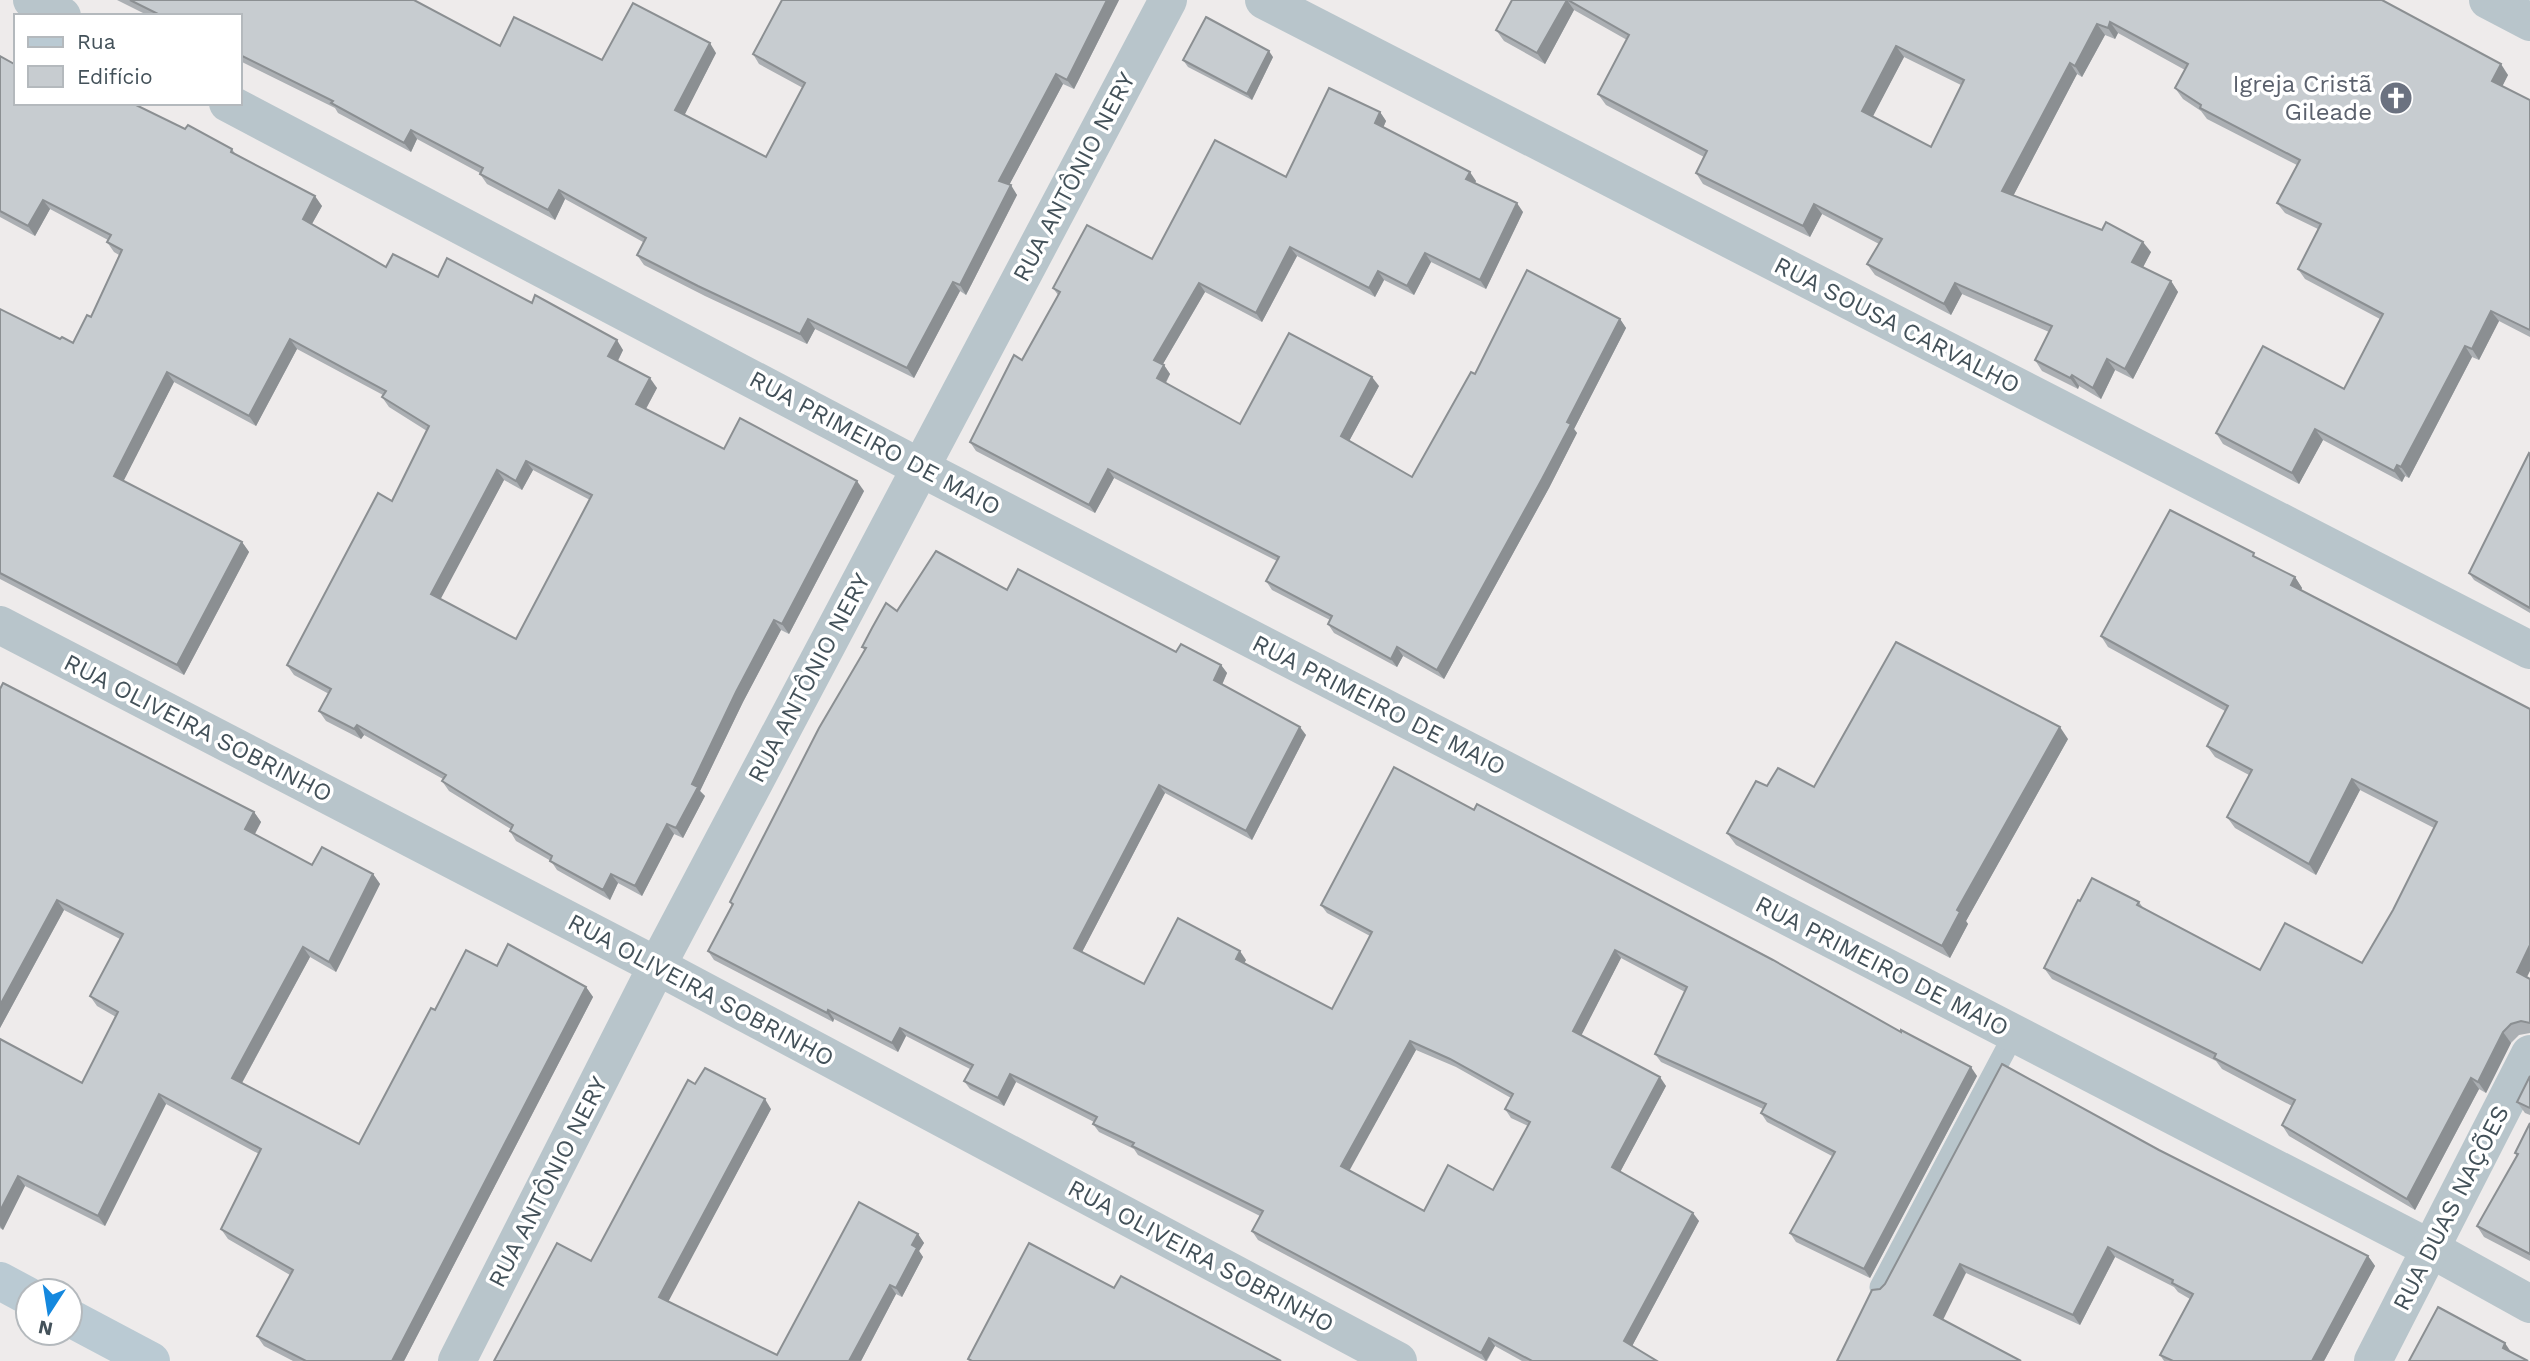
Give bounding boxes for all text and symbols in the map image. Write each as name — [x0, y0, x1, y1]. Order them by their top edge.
legend — [14, 14, 242, 105]
text: Rua — [77, 29, 116, 54]
text: Edifício — [77, 64, 153, 89]
street label: RUA ANTÔNIO NERY — [1007, 67, 1141, 286]
place label: Igreja Cristã Gileade — [2233, 70, 2372, 126]
church icon: Igreja Cristã Gileade — [2377, 79, 2415, 117]
street label: RUA SOUSA CARVALHO — [1770, 251, 2024, 399]
street label: RUA PRIMEIRO DE MAIO — [745, 365, 1005, 521]
street label: RUA ANTÔNIO NERY — [742, 568, 876, 787]
street label: RUA PRIMEIRO DE MAIO — [1248, 629, 1510, 781]
street label: RUA OLIVEIRA SOBRINHO — [59, 648, 337, 808]
street label: RUA PRIMEIRO DE MAIO — [1751, 890, 2013, 1042]
street label: RUA OLIVEIRA SOBRINHO — [563, 908, 839, 1072]
street label: RUA ANTÔNIO NERY — [483, 1072, 613, 1292]
street label: RUA DUAS NAÇÕES — [2387, 1101, 2515, 1315]
street label: RUA OLIVEIRA SOBRINHO — [1063, 1174, 1339, 1338]
north arrow — [14, 1277, 84, 1347]
text: N — [36, 1315, 55, 1341]

